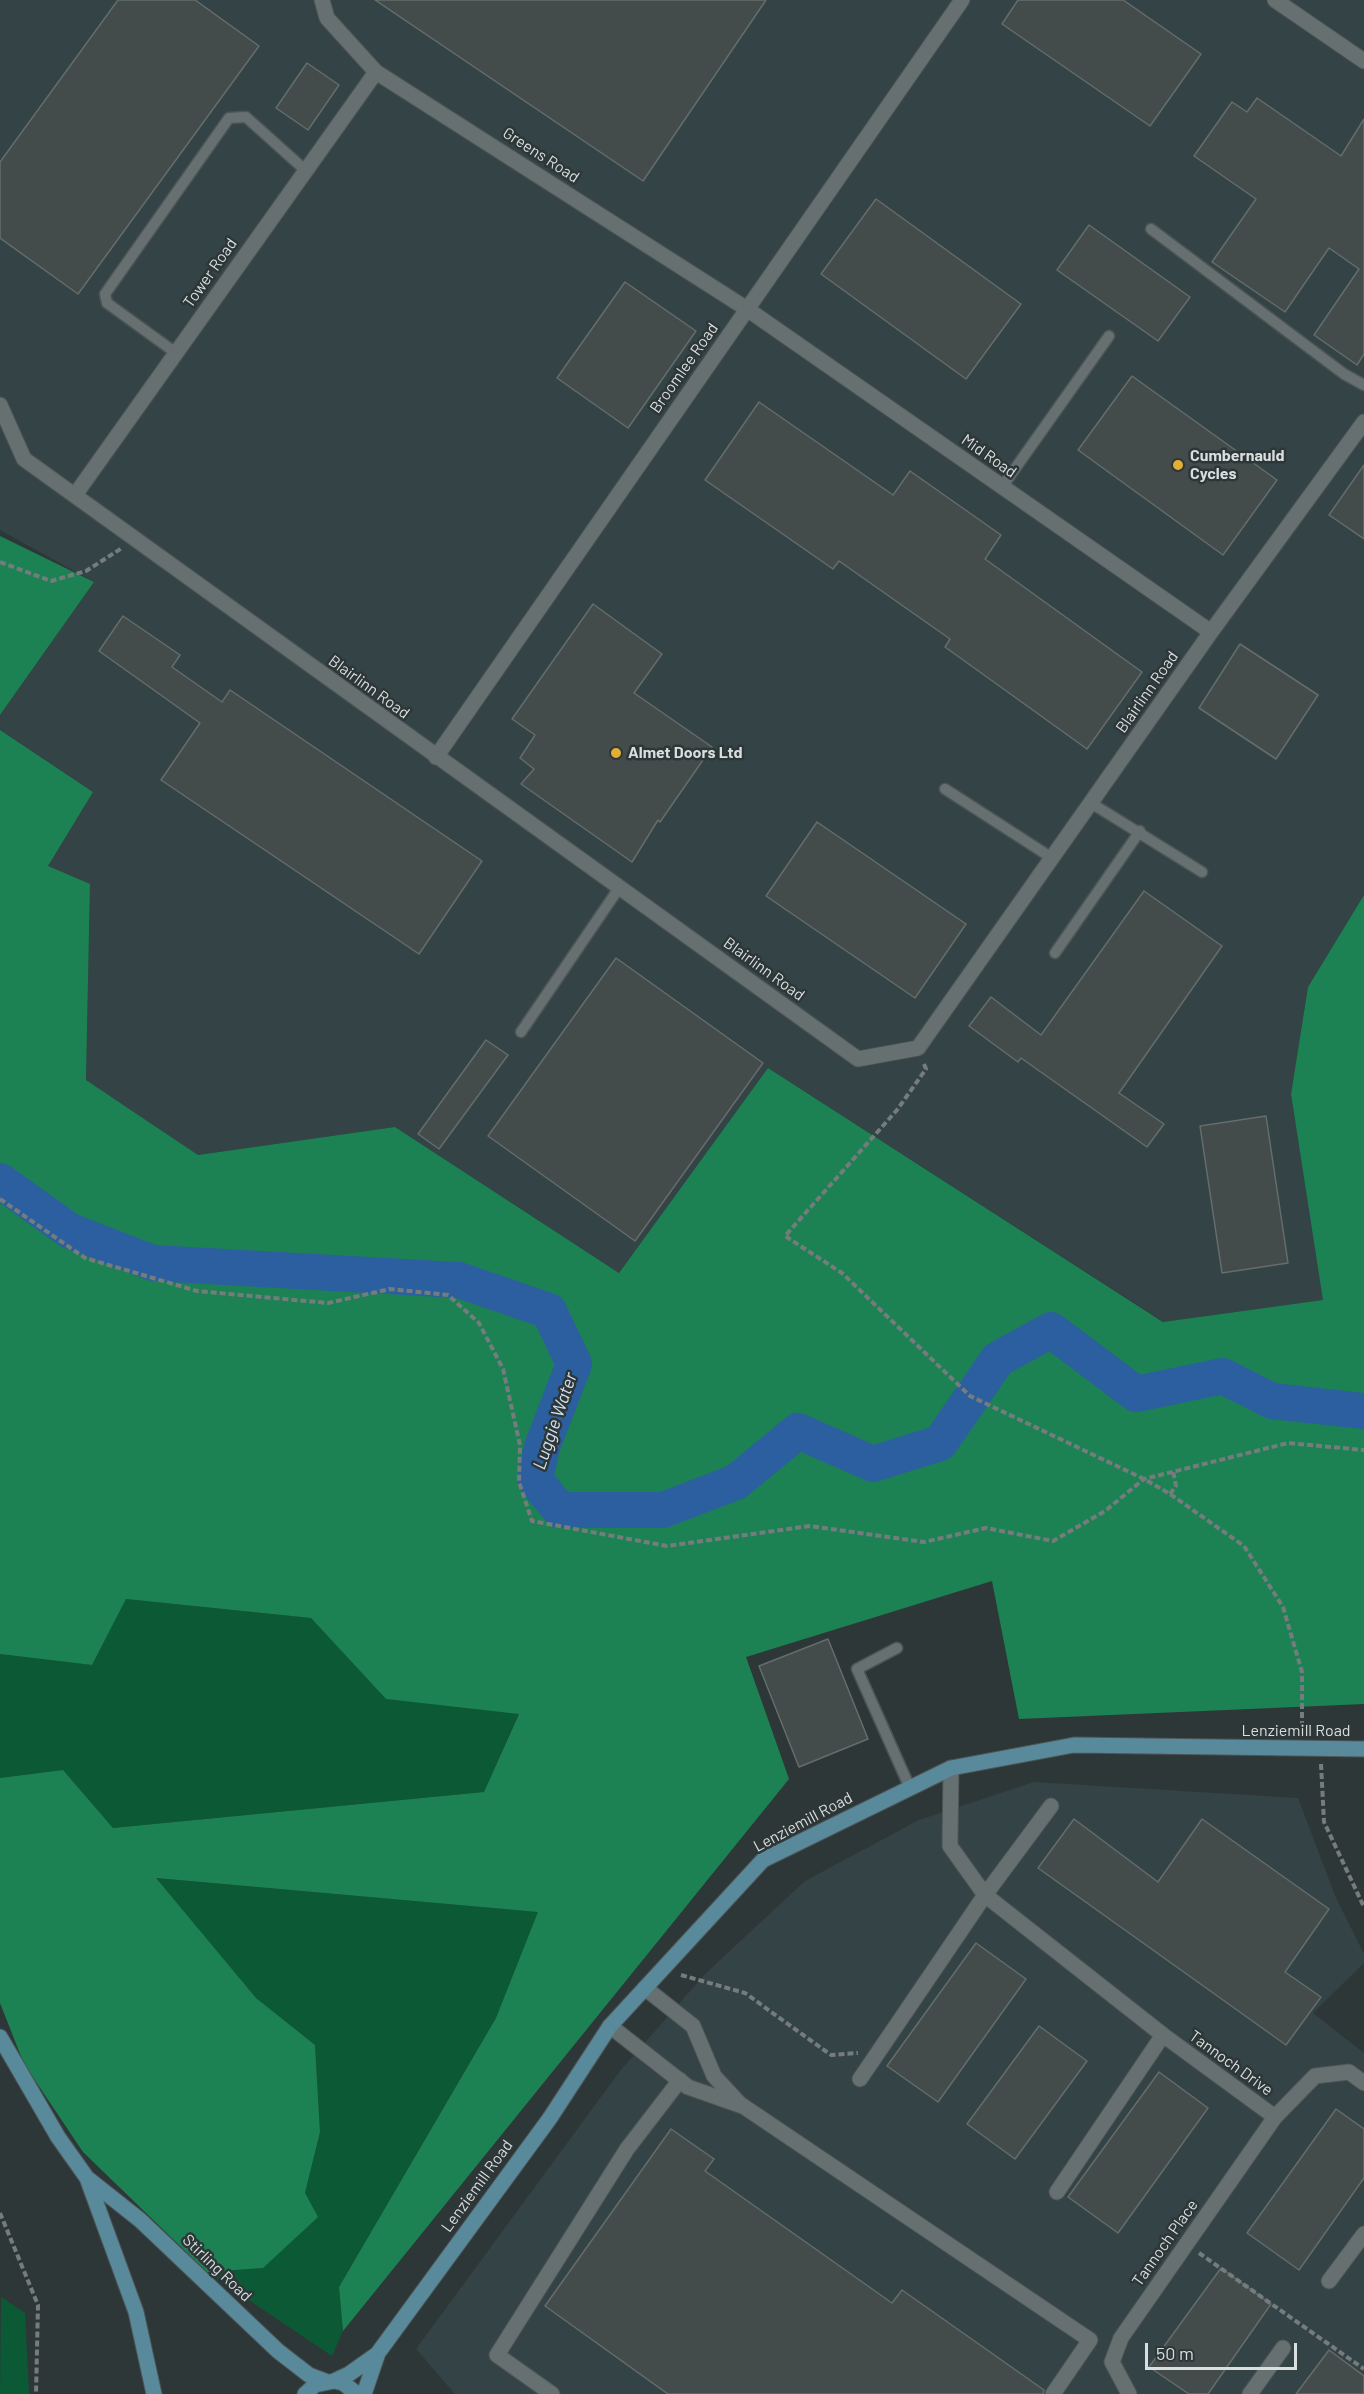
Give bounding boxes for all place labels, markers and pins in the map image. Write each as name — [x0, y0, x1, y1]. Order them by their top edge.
place label: Cumbernauld Cycles — [1190, 446, 1285, 484]
marker: Cumbernauld Cycles — [1171, 458, 1185, 472]
place label: Almet Doors Ltd — [628, 743, 743, 763]
marker: Almet Doors Ltd — [609, 746, 623, 760]

